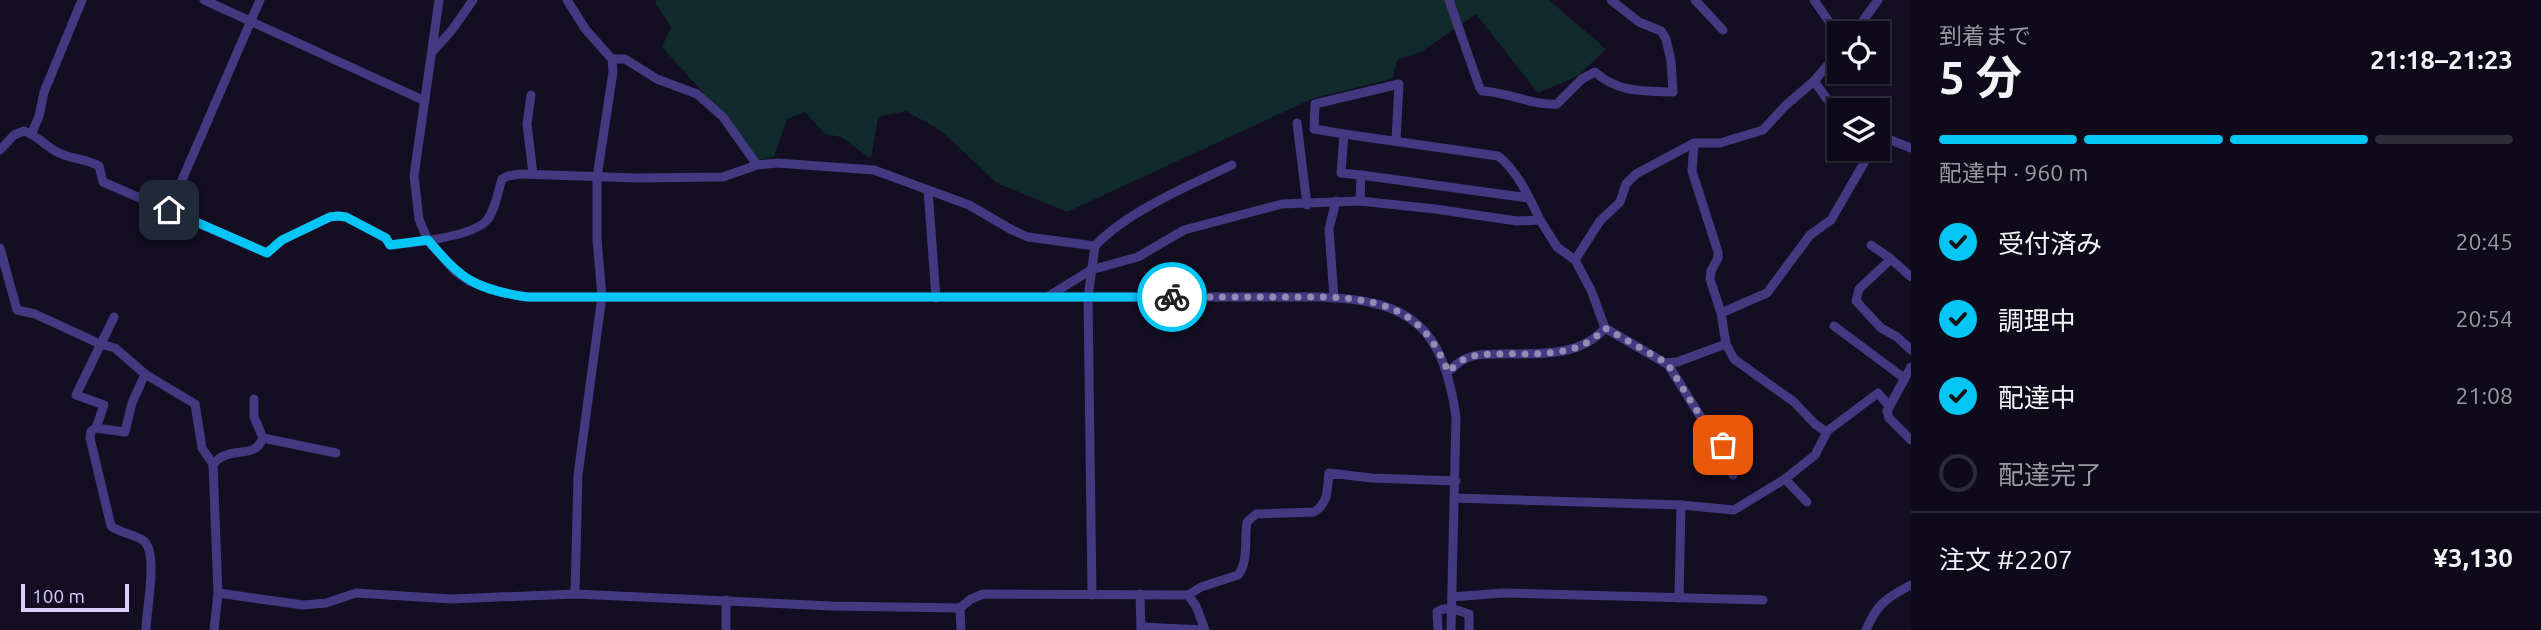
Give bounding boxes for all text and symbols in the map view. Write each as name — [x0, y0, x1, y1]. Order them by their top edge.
map controls — [1827, 21, 1890, 161]
button: locate — [1827, 21, 1890, 84]
text: 到着まで — [1939, 23, 2031, 48]
text: 21:18–21:23 — [2370, 45, 2513, 74]
text: 5 分 — [1939, 51, 2022, 103]
button: layers — [1827, 98, 1890, 161]
text: 配達中 · 960 m — [1939, 160, 2088, 185]
pin — [139, 180, 199, 240]
icon: home — [150, 191, 188, 229]
icon: check — [1939, 223, 1977, 261]
text: 受付済み — [1998, 229, 2102, 258]
text: 20:45 — [2455, 229, 2513, 254]
courier — [1137, 262, 1207, 332]
icon: bike — [1153, 278, 1191, 316]
icon: check — [1939, 300, 1977, 338]
text: 調理中 — [1998, 306, 2076, 335]
text: 20:54 — [2455, 306, 2513, 331]
icon: check — [1939, 377, 1977, 415]
text: 配達中 — [1998, 383, 2076, 412]
text: 21:08 — [2455, 383, 2513, 408]
pin — [1693, 415, 1753, 475]
icon: bag — [1704, 426, 1742, 464]
text: 配達完了 — [1998, 460, 2102, 489]
text: ¥3,130 — [2433, 543, 2513, 572]
text: 注文 #2207 — [1939, 545, 2073, 574]
scale bar — [21, 581, 130, 613]
text: 100 m — [32, 585, 85, 607]

